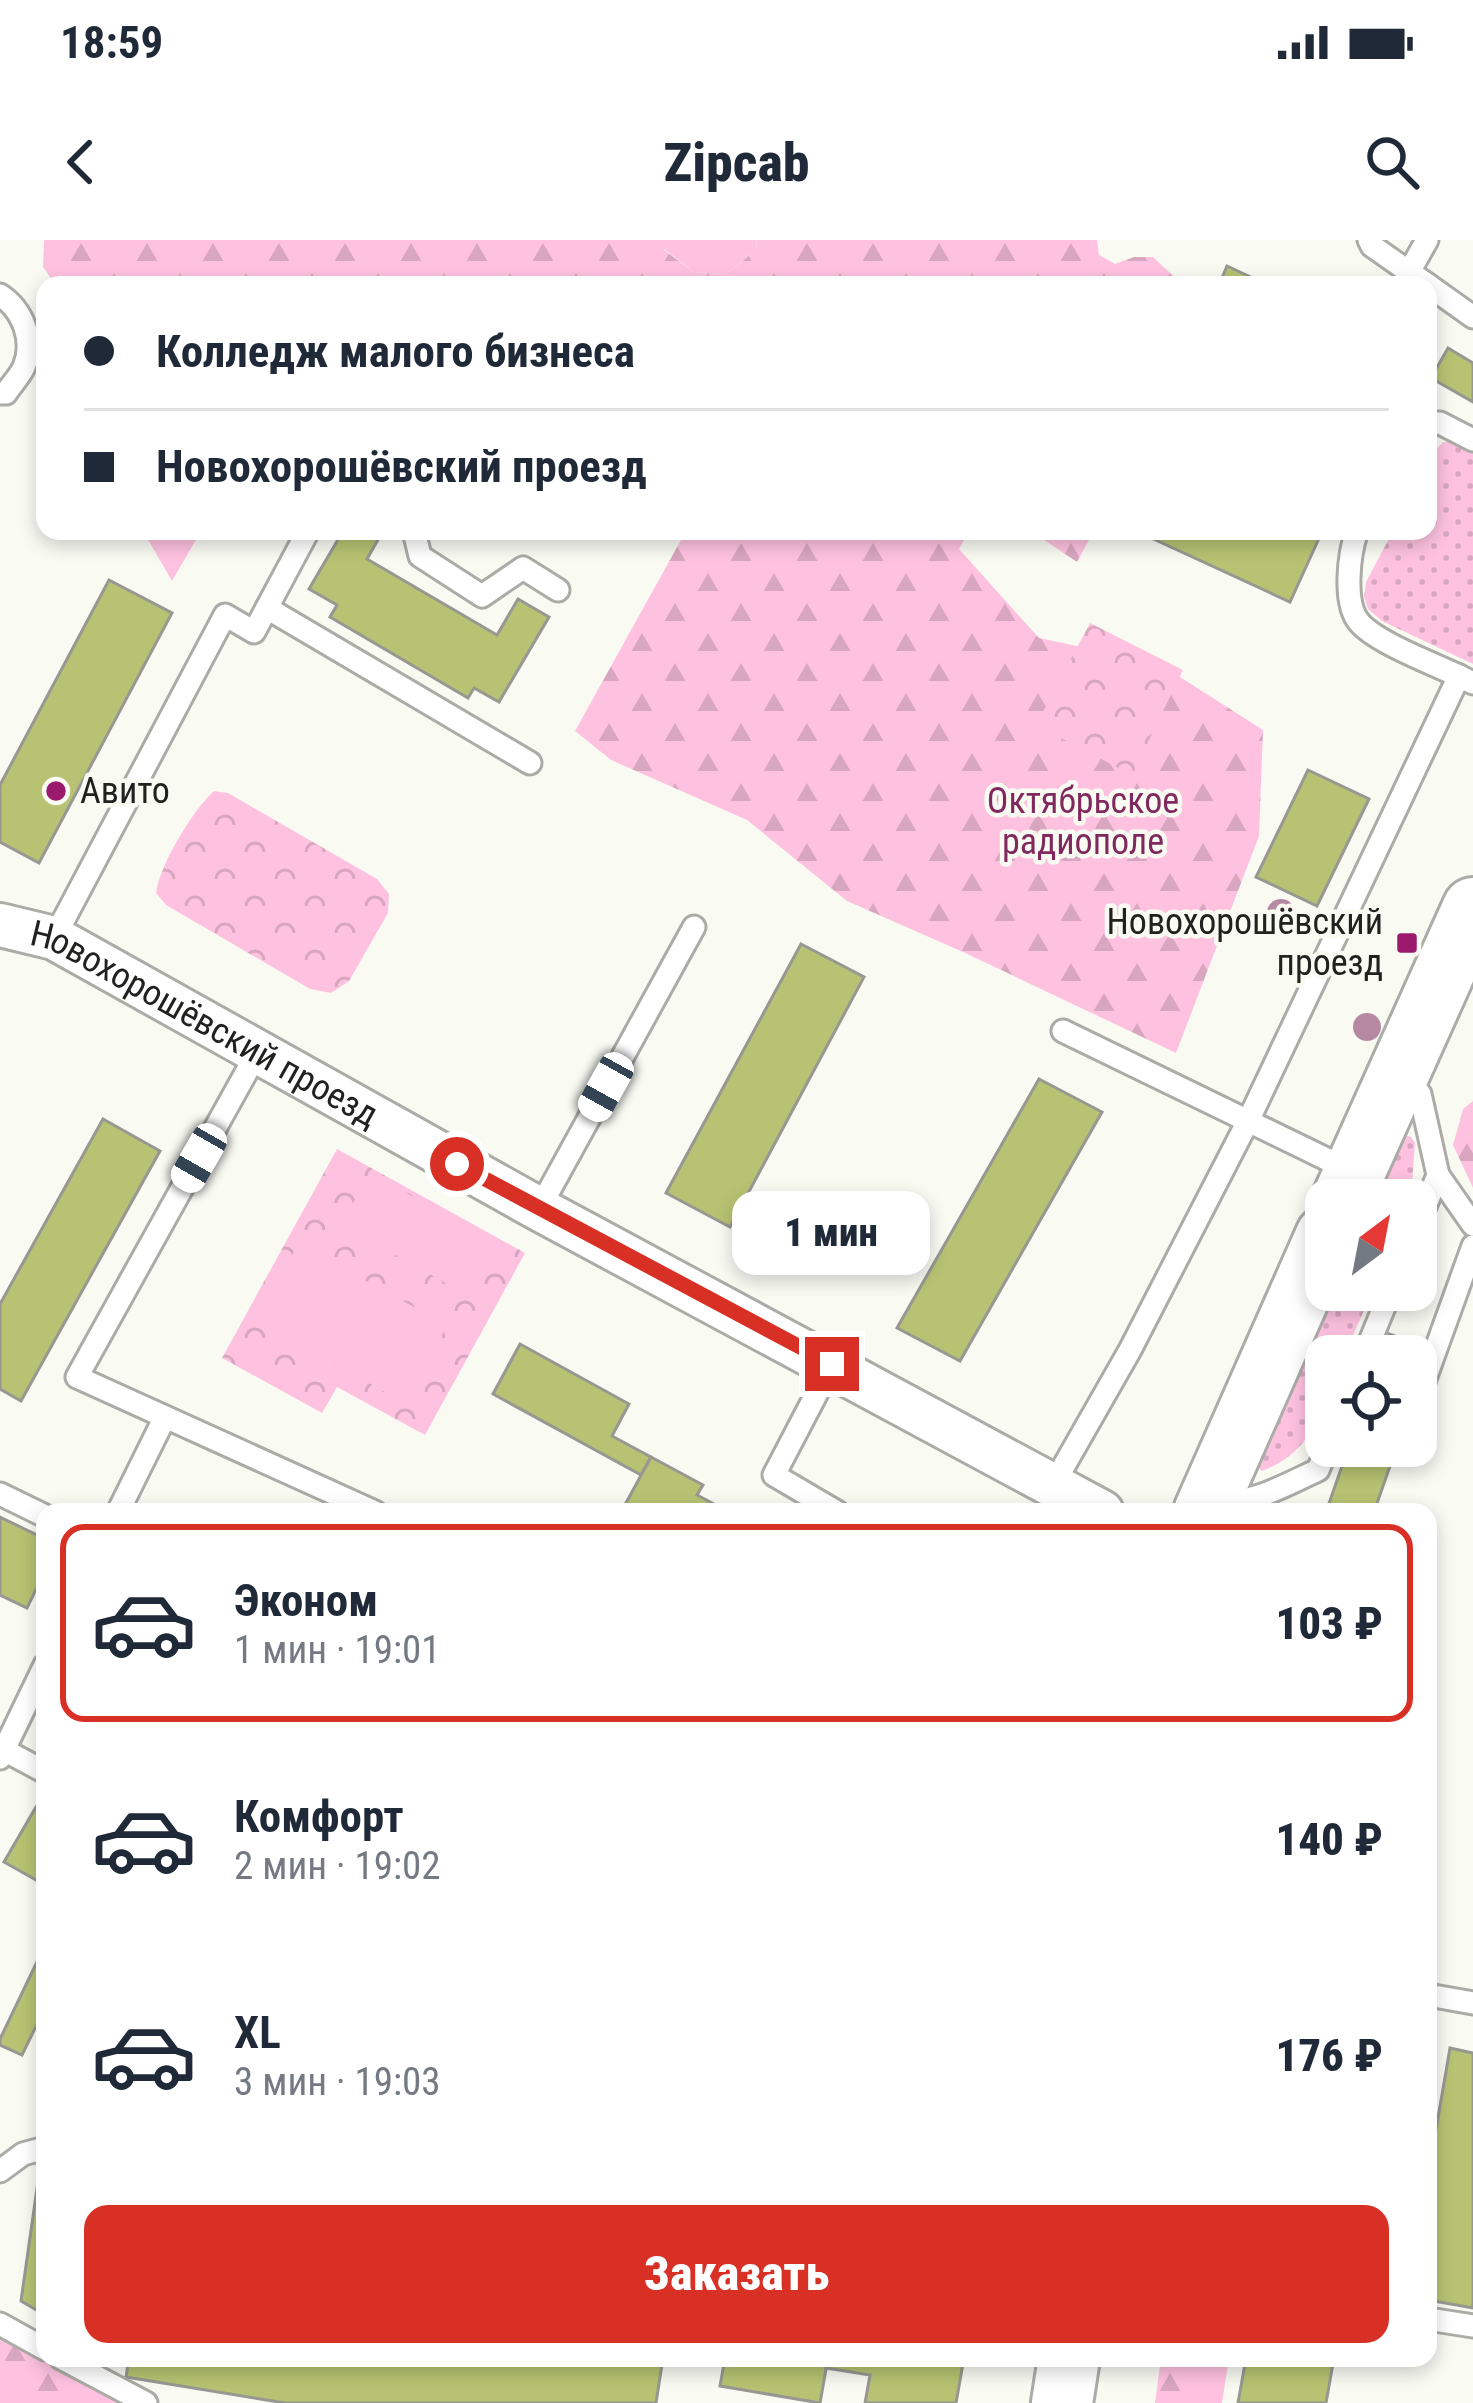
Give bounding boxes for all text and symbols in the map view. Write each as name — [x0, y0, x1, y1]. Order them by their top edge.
text: 18:59 — [60, 16, 163, 69]
icon: back — [48, 129, 114, 195]
icon: search — [1359, 129, 1425, 195]
text: Zipcab — [663, 131, 810, 194]
text: Колледж малого бизнеса — [156, 325, 635, 378]
text: Новохорошёвский проезд — [156, 440, 647, 493]
place label: Авито — [80, 770, 170, 812]
marker: Авито — [43, 778, 69, 804]
park label: Октябрьское радиополе — [987, 780, 1179, 863]
place label: Новохорошёвский проезд — [1106, 901, 1383, 984]
street label: Новохорошёвский проезд — [27, 912, 386, 1136]
marker: Новохорошёвский проезд — [1394, 930, 1420, 956]
car — [573, 1047, 639, 1127]
car — [165, 1118, 233, 1198]
route start — [430, 1137, 484, 1191]
north arrow — [1305, 1179, 1437, 1311]
map controls — [1305, 1179, 1437, 1467]
callout: 1 мин — [733, 1190, 931, 1274]
text: 1 мин — [784, 1210, 878, 1256]
button: locate — [1305, 1335, 1437, 1467]
route end — [805, 1337, 859, 1391]
icon: car — [90, 1569, 198, 1677]
text: Эконом — [234, 1574, 378, 1627]
text: 103 ₽ — [1275, 1597, 1383, 1650]
text: 1 мин · 19:01 — [234, 1627, 441, 1673]
icon: car — [90, 1785, 198, 1893]
text: Комфорт — [234, 1790, 404, 1843]
text: 140 ₽ — [1275, 1813, 1383, 1866]
text: 2 мин · 19:02 — [234, 1843, 441, 1889]
icon: car — [90, 2001, 198, 2109]
text: XL — [234, 2006, 281, 2059]
text: 176 ₽ — [1275, 2029, 1383, 2082]
text: 3 мин · 19:03 — [234, 2059, 441, 2105]
button: Заказать — [84, 2205, 1389, 2343]

